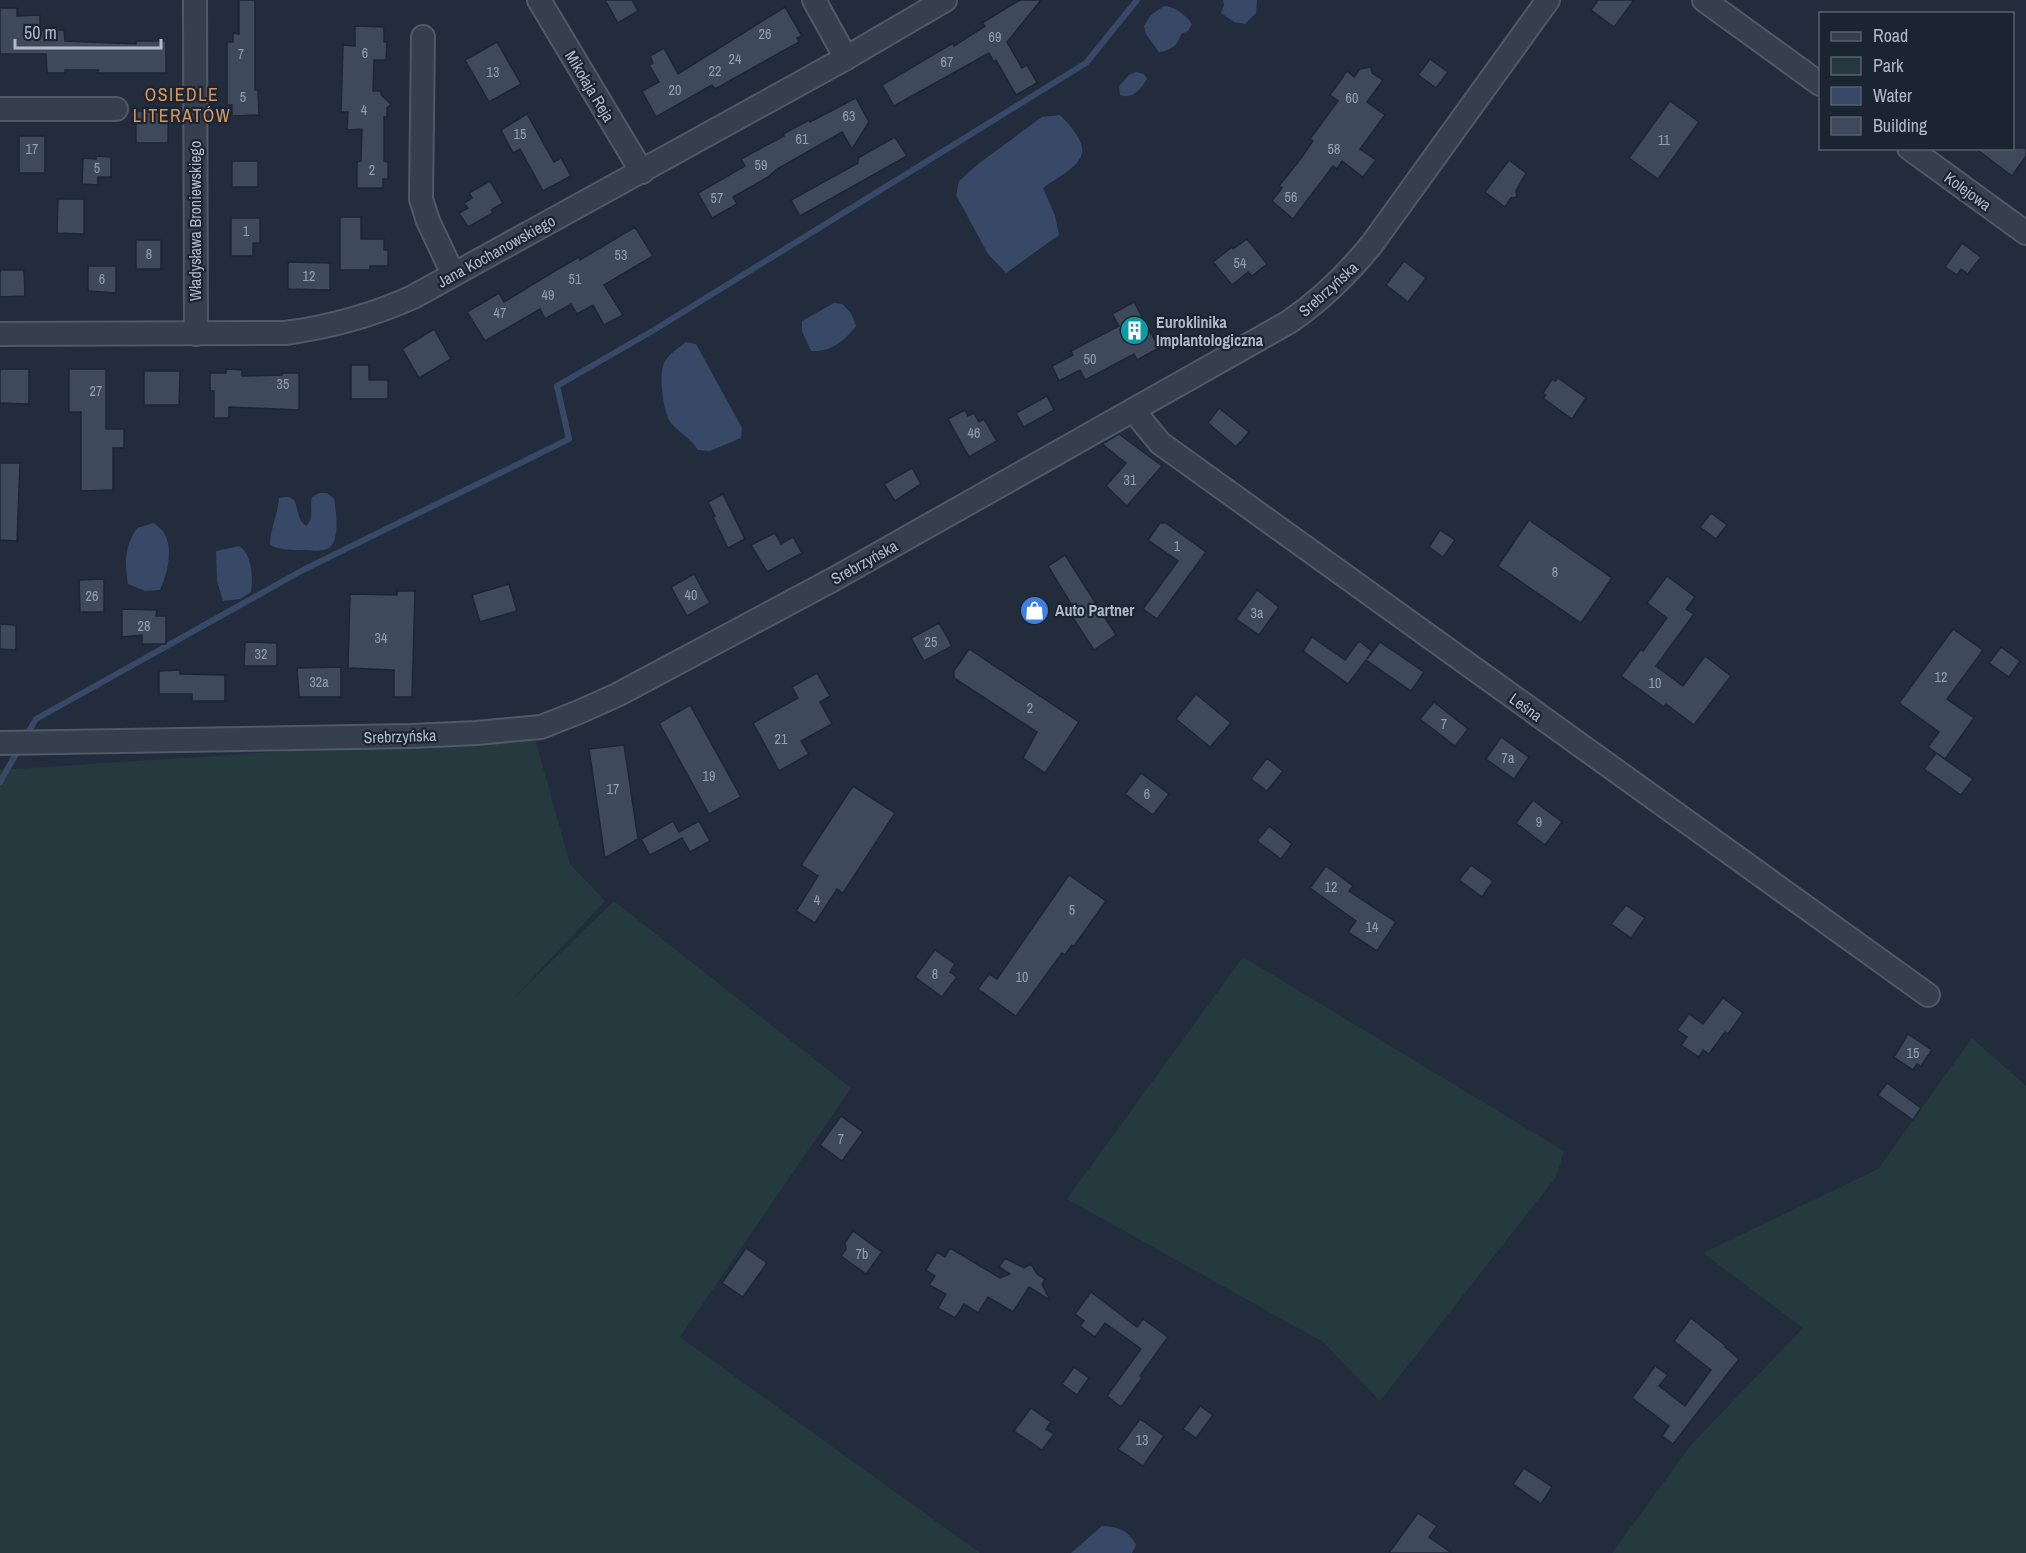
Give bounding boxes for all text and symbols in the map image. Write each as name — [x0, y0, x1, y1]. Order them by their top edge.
scale bar — [15, 12, 160, 50]
legend — [1819, 12, 2014, 150]
text: 50 m — [24, 20, 57, 45]
text: Road — [1873, 23, 1908, 48]
house number: 26 — [759, 25, 771, 43]
house number: 69 — [989, 28, 1001, 46]
house number: 6 — [362, 44, 368, 62]
house number: 7 — [238, 45, 244, 63]
street label: Mikołaja Reja — [560, 46, 620, 126]
house number: 24 — [729, 50, 742, 68]
house number: 67 — [941, 53, 953, 71]
text: Park — [1873, 53, 1904, 78]
house number: 22 — [709, 62, 721, 80]
house number: 13 — [487, 63, 499, 81]
house number: 20 — [669, 81, 681, 99]
district label: OSIEDLE LITERATÓW — [133, 82, 231, 128]
text: Water — [1873, 83, 1912, 108]
house number: 5 — [240, 88, 246, 106]
house number: 60 — [1346, 89, 1358, 107]
house number: 4 — [361, 101, 368, 119]
house number: 63 — [843, 107, 855, 125]
text: Building — [1873, 113, 1928, 138]
house number: 15 — [514, 125, 526, 143]
house number: 61 — [796, 130, 809, 148]
house number: 11 — [1658, 131, 1671, 149]
house number: 17 — [26, 140, 38, 158]
house number: 58 — [1328, 140, 1340, 158]
street label: Władysława Broniewskiego — [184, 141, 206, 301]
house number: 59 — [755, 156, 767, 174]
house number: 5 — [94, 159, 100, 177]
house number: 2 — [369, 161, 375, 179]
street label: Kolejowa — [1940, 166, 1997, 216]
house number: 56 — [1285, 188, 1297, 206]
house number: 57 — [711, 189, 723, 207]
street label: Jana Kochanowskiego — [433, 209, 559, 293]
house number: 1 — [243, 222, 250, 240]
house number: 8 — [146, 245, 152, 263]
house number: 53 — [615, 246, 627, 264]
house number: 54 — [1234, 254, 1247, 272]
street label: Srebrzyńska — [1294, 256, 1363, 322]
house number: 12 — [303, 267, 315, 285]
house number: 6 — [99, 270, 105, 288]
house number: 51 — [569, 270, 582, 288]
house number: 49 — [542, 286, 554, 304]
house number: 47 — [494, 304, 506, 322]
place label: Euroklinika Implantologiczna — [1156, 311, 1264, 351]
building icon: Euroklinika Implantologiczna — [1119, 315, 1151, 347]
house number: 50 — [1084, 350, 1096, 368]
house number: 35 — [277, 375, 289, 393]
house number: 27 — [90, 382, 102, 400]
house number: 46 — [968, 424, 980, 442]
house number: 31 — [1124, 471, 1137, 489]
street label: Srebrzyńska — [827, 534, 902, 589]
house number: 1 — [1174, 537, 1181, 555]
house number: 8 — [1552, 563, 1558, 581]
house number: 40 — [685, 586, 697, 604]
house number: 26 — [86, 587, 98, 605]
shop icon: Auto Partner — [1018, 594, 1050, 626]
place label: Auto Partner — [1055, 599, 1135, 621]
house number: 3a — [1251, 604, 1264, 622]
house number: 28 — [138, 617, 150, 635]
house number: 34 — [375, 629, 388, 647]
house number: 25 — [925, 633, 937, 651]
house number: 32 — [255, 645, 267, 663]
house number: 12 — [1935, 668, 1947, 686]
house number: 32a — [309, 673, 329, 691]
house number: 10 — [1649, 674, 1661, 692]
street label: Leśna — [1505, 688, 1547, 727]
house number: 2 — [1027, 699, 1033, 717]
house number: 7 — [1441, 715, 1447, 733]
street label: Srebrzyńska — [363, 724, 438, 748]
house number: 21 — [775, 730, 788, 748]
house number: 7a — [1502, 749, 1515, 767]
house number: 19 — [703, 767, 715, 785]
house number: 17 — [607, 780, 619, 798]
house number: 6 — [1144, 785, 1150, 803]
house number: 9 — [1536, 813, 1542, 831]
house number: 12 — [1325, 878, 1337, 896]
house number: 4 — [814, 891, 821, 909]
house number: 5 — [1069, 901, 1075, 919]
house number: 14 — [1366, 918, 1379, 936]
house number: 8 — [932, 965, 938, 983]
house number: 10 — [1016, 968, 1028, 986]
house number: 15 — [1907, 1044, 1919, 1062]
house number: 7 — [838, 1130, 844, 1148]
house number: 7b — [856, 1245, 868, 1263]
house number: 13 — [1136, 1431, 1148, 1449]

